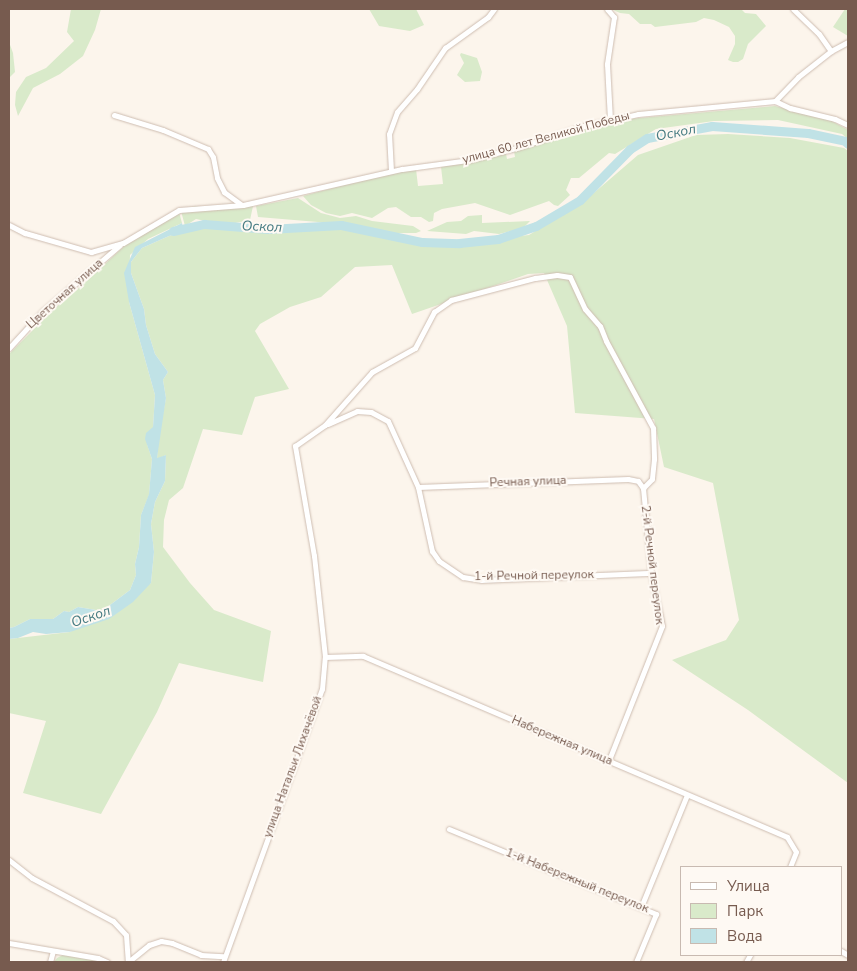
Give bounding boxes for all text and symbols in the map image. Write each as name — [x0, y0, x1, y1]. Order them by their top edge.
street label: улица 60 лет Великой Победы — [461, 109, 631, 167]
water label: Оскол — [654, 121, 698, 145]
water label: Оскол — [241, 218, 283, 236]
street label: Цветочная улица — [24, 256, 106, 332]
street label: Речная улица — [489, 473, 567, 491]
street label: 2-й Речной переулок — [638, 505, 666, 625]
street label: 1-й Речной переулок — [474, 568, 594, 584]
water label: Оскол — [69, 602, 113, 632]
street label: улица Натальи Лихачёвой — [261, 694, 325, 840]
street label: Набережная улица — [509, 713, 615, 769]
street label: 1-й Набережный переулок — [503, 846, 651, 916]
legend — [680, 866, 842, 956]
text: Улица — [727, 876, 770, 896]
text: Парк — [727, 901, 763, 921]
text: Вода — [727, 926, 763, 946]

